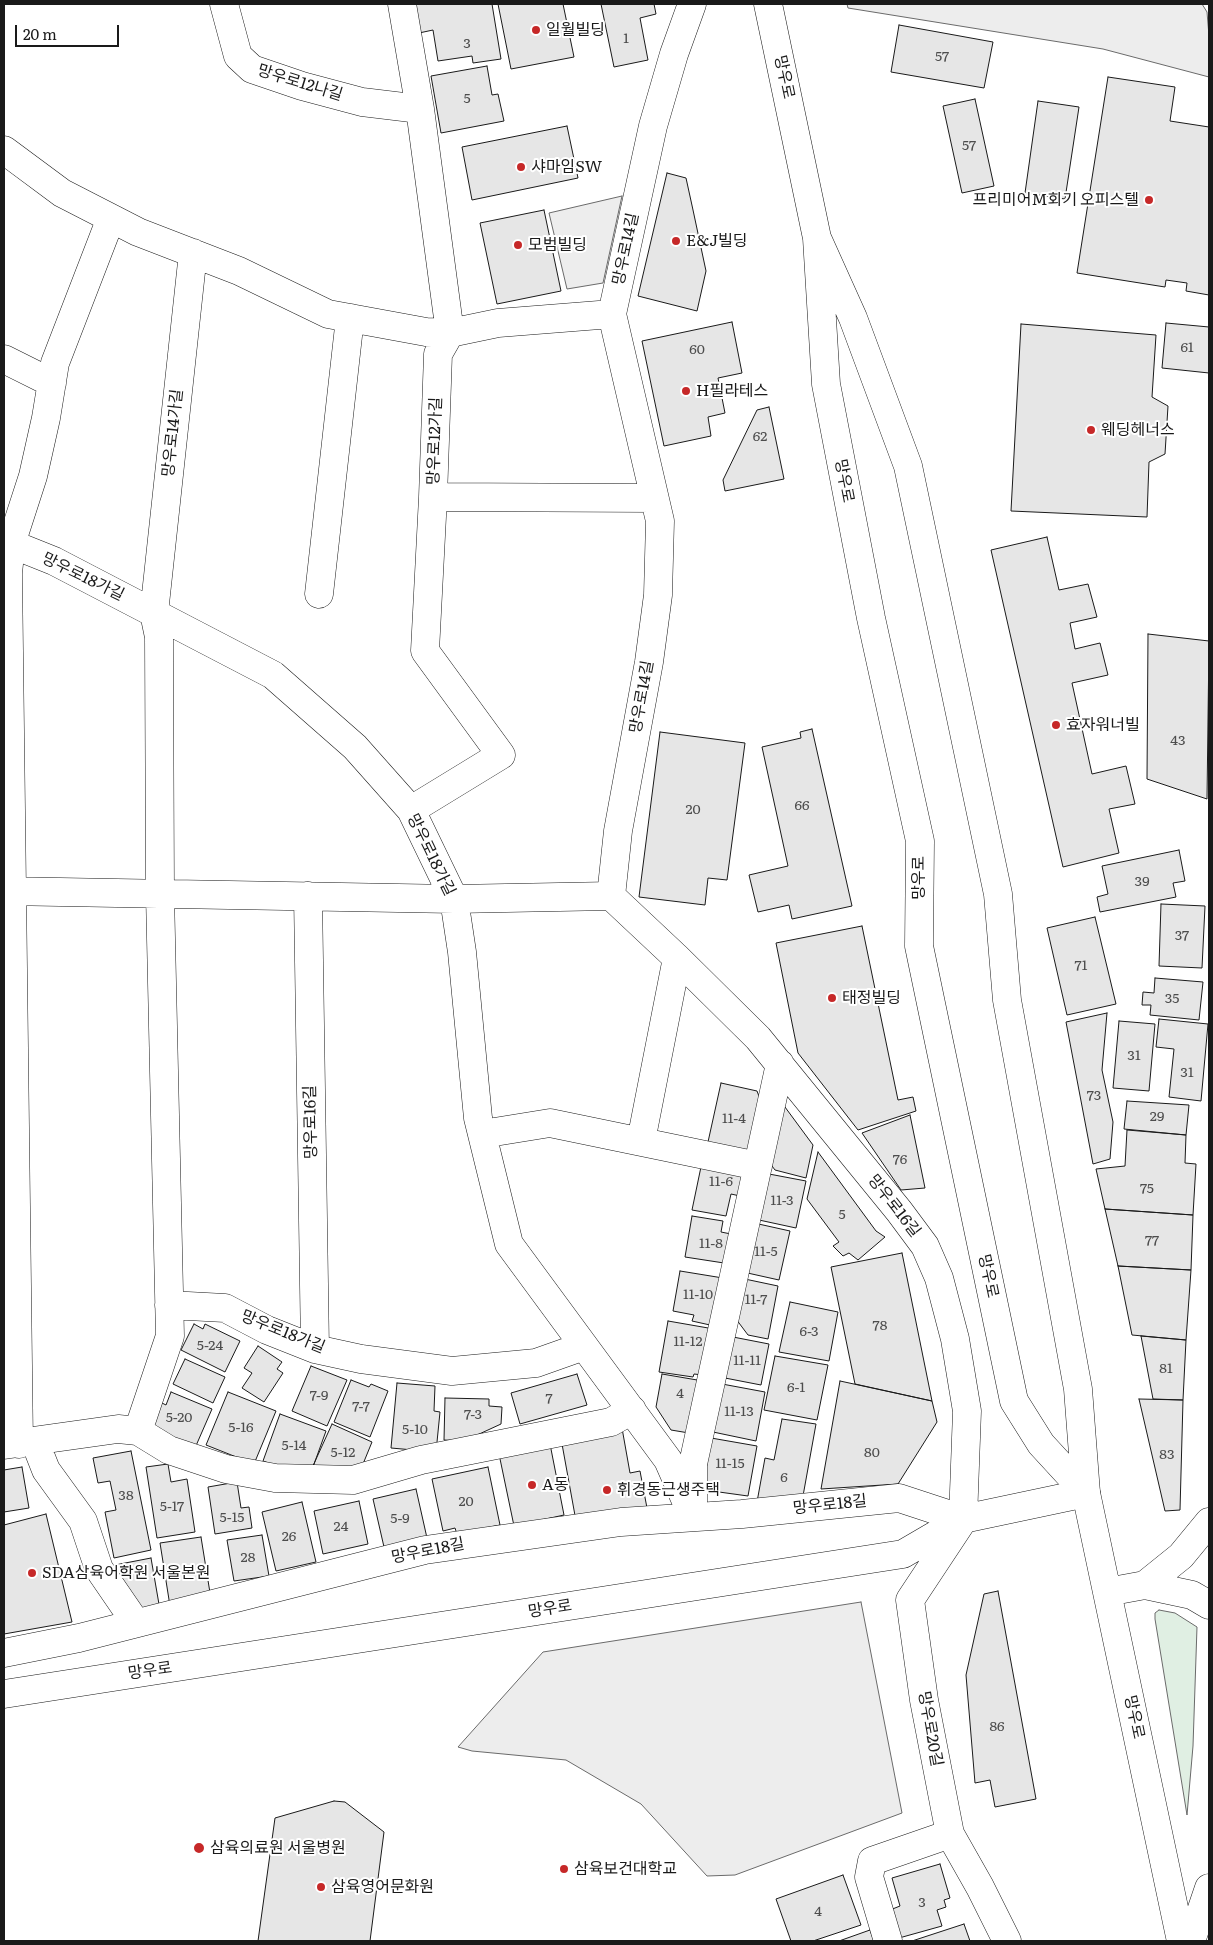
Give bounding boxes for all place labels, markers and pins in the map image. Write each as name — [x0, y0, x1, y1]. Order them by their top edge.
place label: 일월빌딩 — [546, 20, 605, 40]
marker: 일월빌딩 — [530, 24, 542, 36]
place label: 샤마임SW — [531, 157, 602, 177]
marker: 샤마임SW — [515, 161, 527, 173]
place label: 프리미어M회기 오피스텔 — [973, 190, 1139, 210]
marker: 프리미어M회기 오피스텔 — [1143, 194, 1155, 206]
place label: E&J빌딩 — [686, 231, 748, 251]
place label: 모범빌딩 — [528, 235, 587, 255]
marker: E&J빌딩 — [670, 235, 682, 247]
marker: 모범빌딩 — [512, 239, 524, 251]
place label: H필라테스 — [696, 381, 768, 401]
marker: H필라테스 — [680, 385, 692, 397]
place label: 웨딩헤너스 — [1101, 420, 1175, 440]
marker: 웨딩헤너스 — [1085, 424, 1097, 436]
place label: 효자워너빌 — [1066, 715, 1140, 735]
marker: 효자워너빌 — [1050, 719, 1062, 731]
place label: 태정빌딩 — [842, 988, 901, 1008]
marker: 태정빌딩 — [826, 992, 838, 1004]
place label: A동 — [542, 1475, 568, 1495]
marker: A동 — [526, 1479, 538, 1491]
place label: 휘경동근생주택 — [617, 1480, 720, 1500]
marker: 휘경동근생주택 — [601, 1484, 613, 1496]
place label: SDA삼육어학원 서울본원 — [42, 1563, 210, 1583]
marker: SDA삼육어학원 서울본원 — [26, 1567, 38, 1579]
place label: 삼육의료원 서울병원 — [210, 1838, 346, 1858]
marker: 삼육의료원 서울병원 — [192, 1841, 206, 1855]
place label: 삼육보건대학교 — [574, 1859, 677, 1879]
marker: 삼육보건대학교 — [558, 1863, 570, 1875]
place label: 삼육영어문화원 — [331, 1877, 434, 1897]
marker: 삼육영어문화원 — [315, 1881, 327, 1893]

